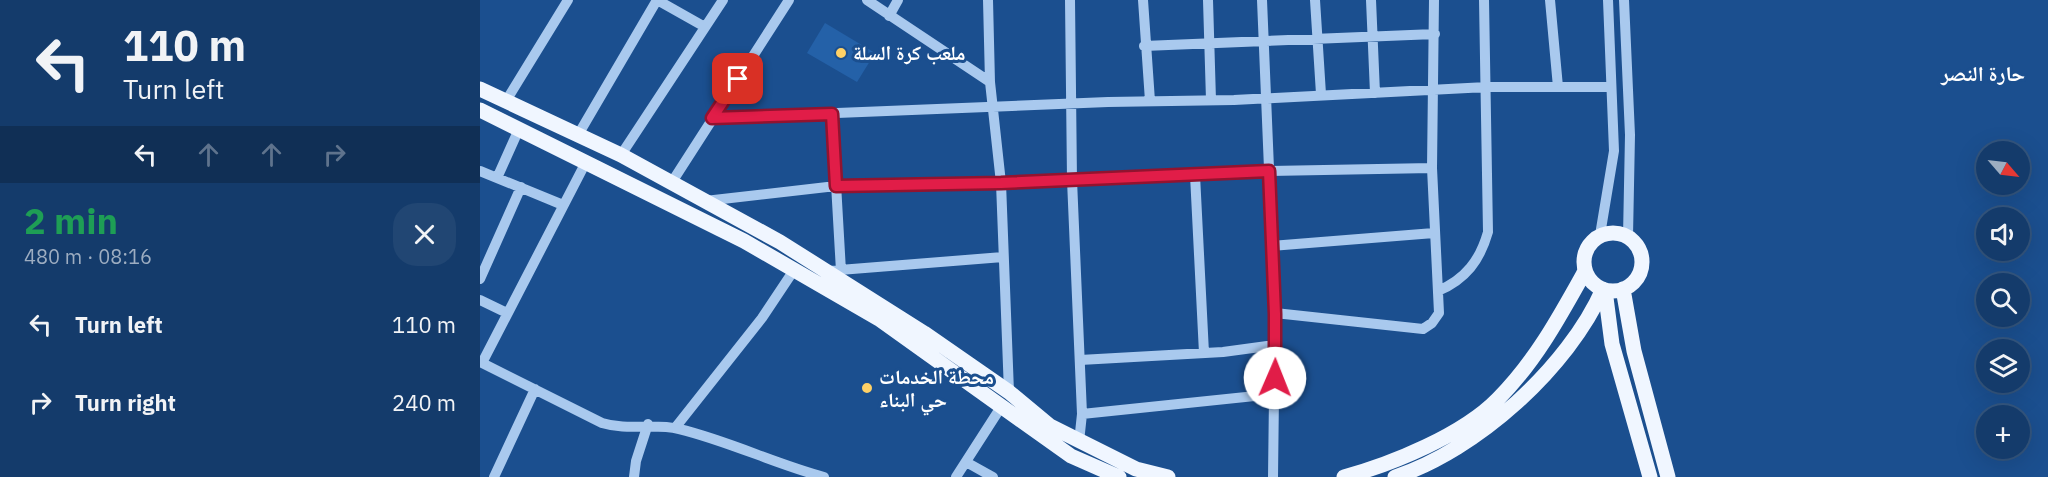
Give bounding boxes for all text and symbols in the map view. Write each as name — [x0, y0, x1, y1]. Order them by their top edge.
text: 110 m — [123, 18, 246, 73]
icon: left — [24, 24, 102, 102]
place label: ملعب كرة السلة — [853, 39, 966, 66]
marker: ملعب كرة السلة — [834, 46, 848, 60]
pin — [712, 53, 763, 104]
district label: حارة النصر — [1940, 59, 2025, 87]
icon: arrive — [721, 62, 754, 95]
text: Turn left — [123, 71, 224, 106]
icon: left — [129, 138, 162, 171]
icon: ahead — [192, 138, 225, 171]
icon: ahead — [255, 138, 288, 171]
icon: right — [318, 138, 351, 171]
north arrow — [1976, 141, 2030, 195]
map controls — [1976, 141, 2030, 459]
text: 2 min — [24, 197, 118, 244]
button: close — [393, 203, 456, 266]
button: sound — [1976, 207, 2030, 261]
text: 480 m · 08:16 — [24, 243, 152, 270]
button: search — [1976, 273, 2030, 327]
icon: left — [24, 308, 57, 341]
text: Turn left — [75, 310, 163, 339]
text: 110 m — [392, 310, 456, 339]
button: layers — [1976, 339, 2030, 393]
position arrow — [1243, 346, 1307, 410]
place label: محطة الخدمات حي البناء — [879, 363, 994, 416]
marker: محطة الخدمات حي البناء — [860, 381, 874, 395]
icon: right — [24, 386, 57, 419]
text: Turn right — [75, 388, 176, 417]
text: 240 m — [392, 388, 456, 417]
button: + — [1976, 405, 2030, 459]

